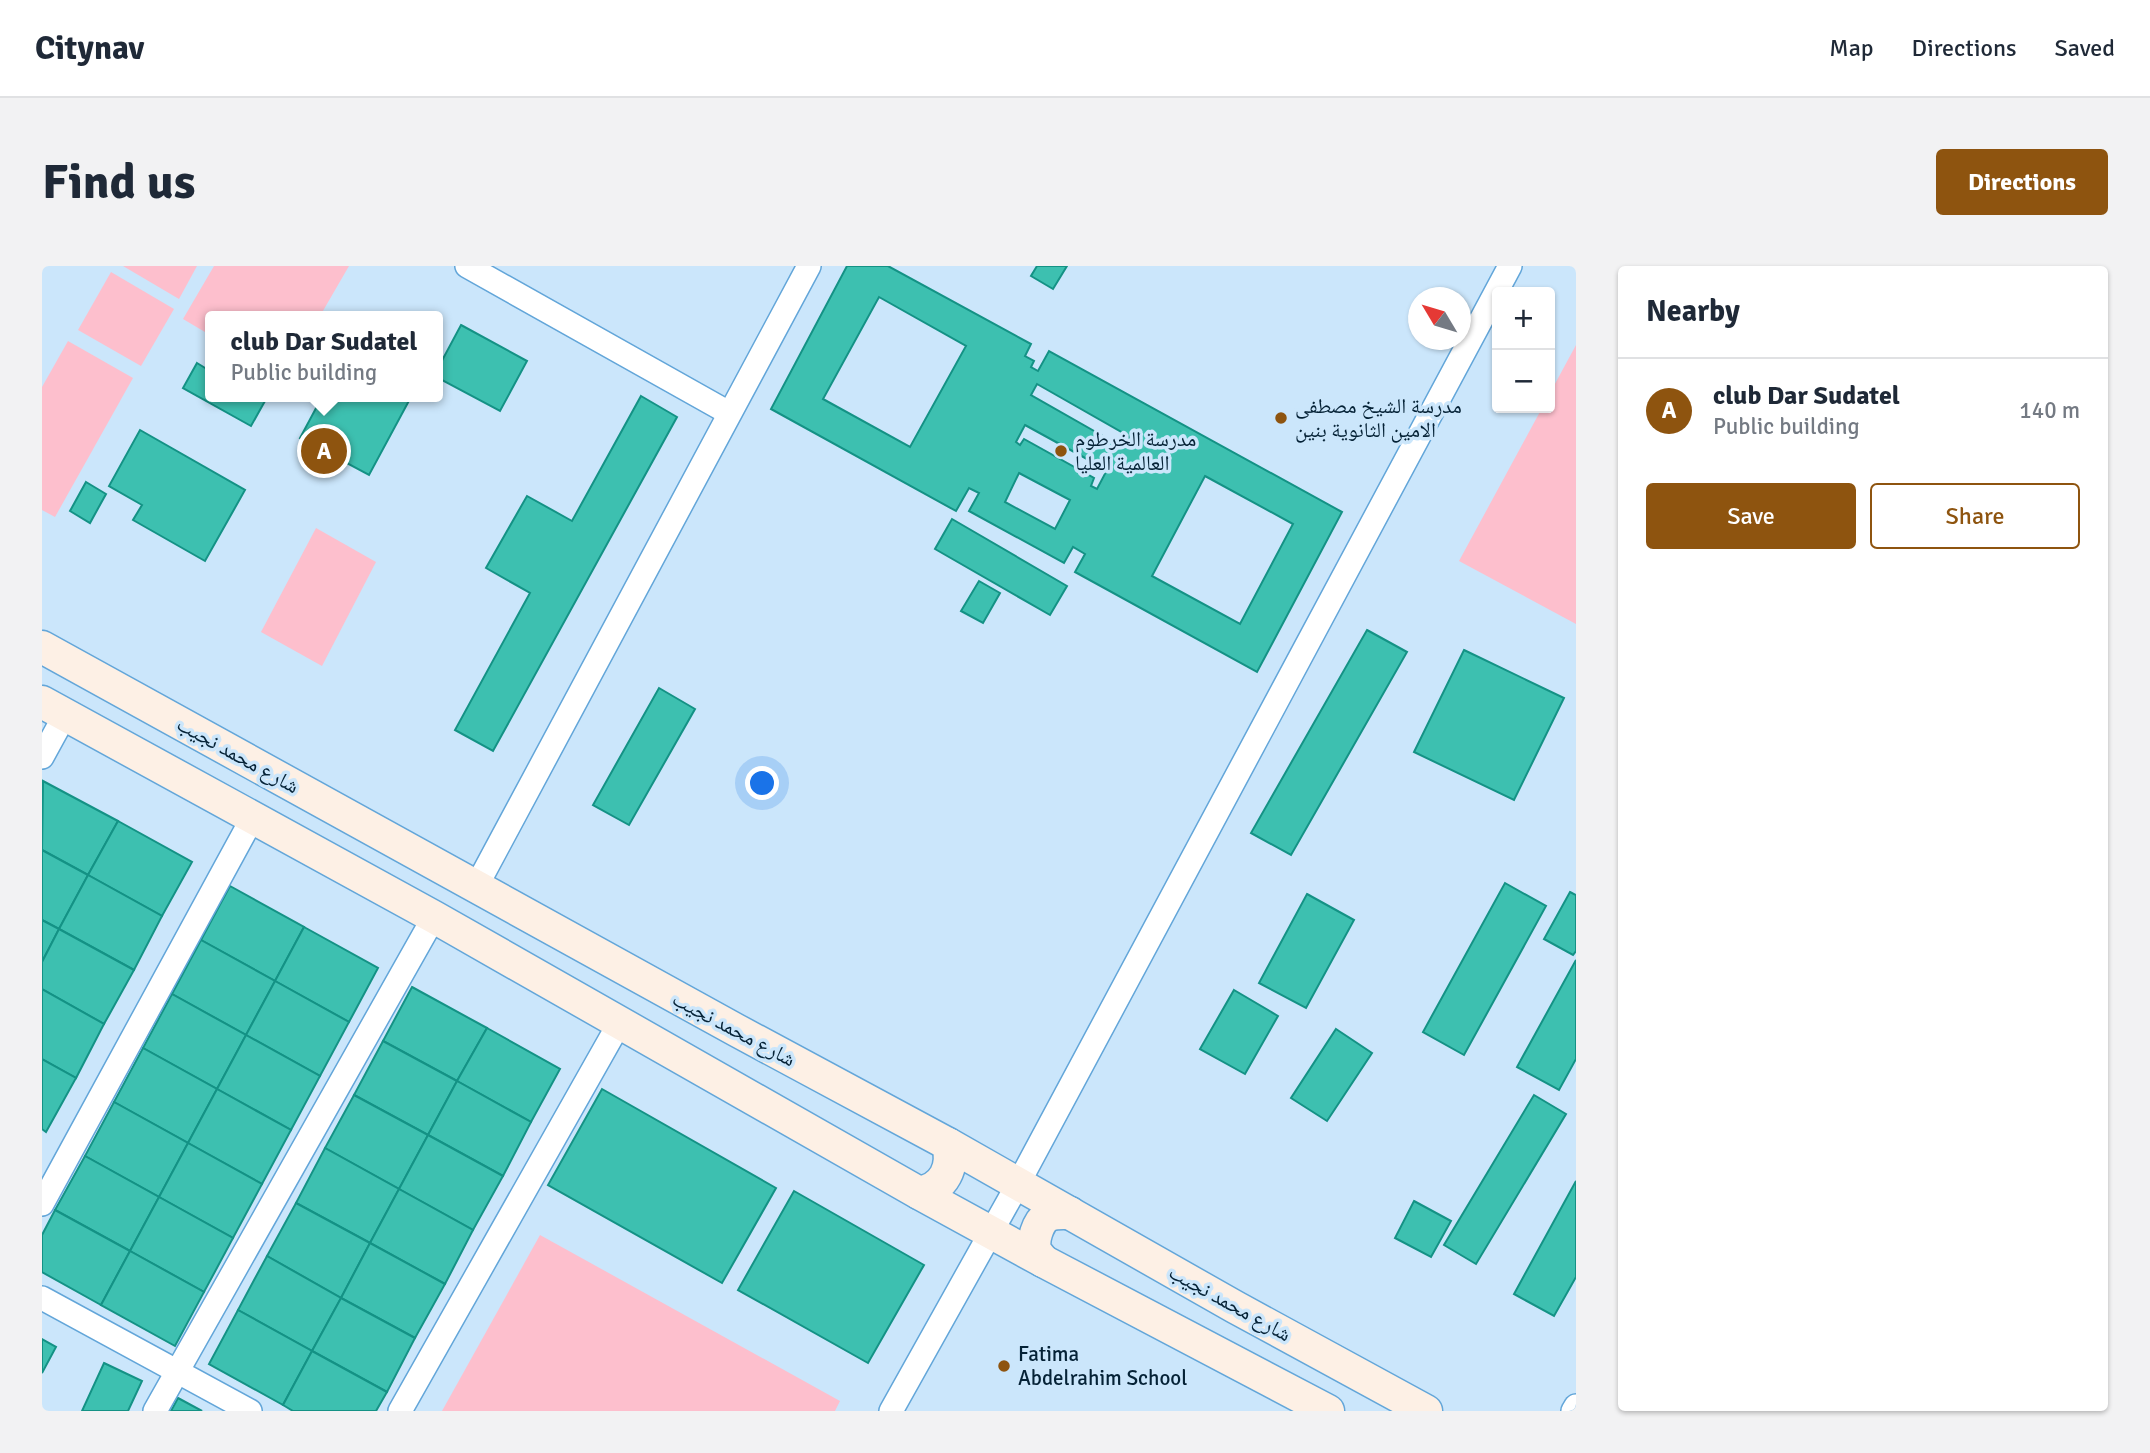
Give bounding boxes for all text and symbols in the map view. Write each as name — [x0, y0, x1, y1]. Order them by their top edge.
text: Citynav — [35, 28, 144, 69]
text: Map — [1829, 33, 1874, 63]
text: Directions — [1912, 33, 2017, 63]
text: Saved — [2055, 33, 2115, 63]
button: Directions — [1936, 149, 2108, 215]
text: Find us — [42, 152, 195, 212]
north arrow — [1408, 287, 1471, 350]
map controls — [1492, 287, 1555, 413]
button: + — [1492, 287, 1555, 350]
text: Nearby — [1646, 293, 1740, 330]
popup — [205, 311, 443, 402]
text: club Dar Sudatel — [231, 326, 417, 358]
button: − — [1492, 350, 1555, 413]
text: Public building — [231, 358, 377, 387]
text: club Dar Sudatel — [1713, 380, 1900, 412]
place label: مدرسة الشيخ مصطفى الامين الثانوية بنين — [1295, 393, 1462, 443]
text: A — [1662, 396, 1676, 425]
text: 140 m — [2019, 396, 2080, 425]
marker: مدرسة الشيخ مصطفى الامين الثانوية بنين — [1273, 410, 1289, 426]
text: Public building — [1713, 412, 1860, 441]
pin: A — [301, 425, 347, 477]
place label: مدرسة الخرطوم العالمية العليا — [1075, 426, 1196, 476]
marker: مدرسة الخرطوم العالمية العليا — [1053, 443, 1069, 459]
button: Save — [1646, 483, 1856, 549]
button: Share — [1870, 483, 2080, 549]
street label: شارع محمد نجيب — [172, 711, 304, 799]
your location — [745, 766, 779, 800]
street label: شارع محمد نجيب — [668, 986, 800, 1072]
street label: شارع محمد نجيب — [1164, 1259, 1296, 1347]
place label: Fatima Abdelrahim School — [1018, 1341, 1187, 1391]
marker: Fatima Abdelrahim School — [996, 1358, 1012, 1374]

